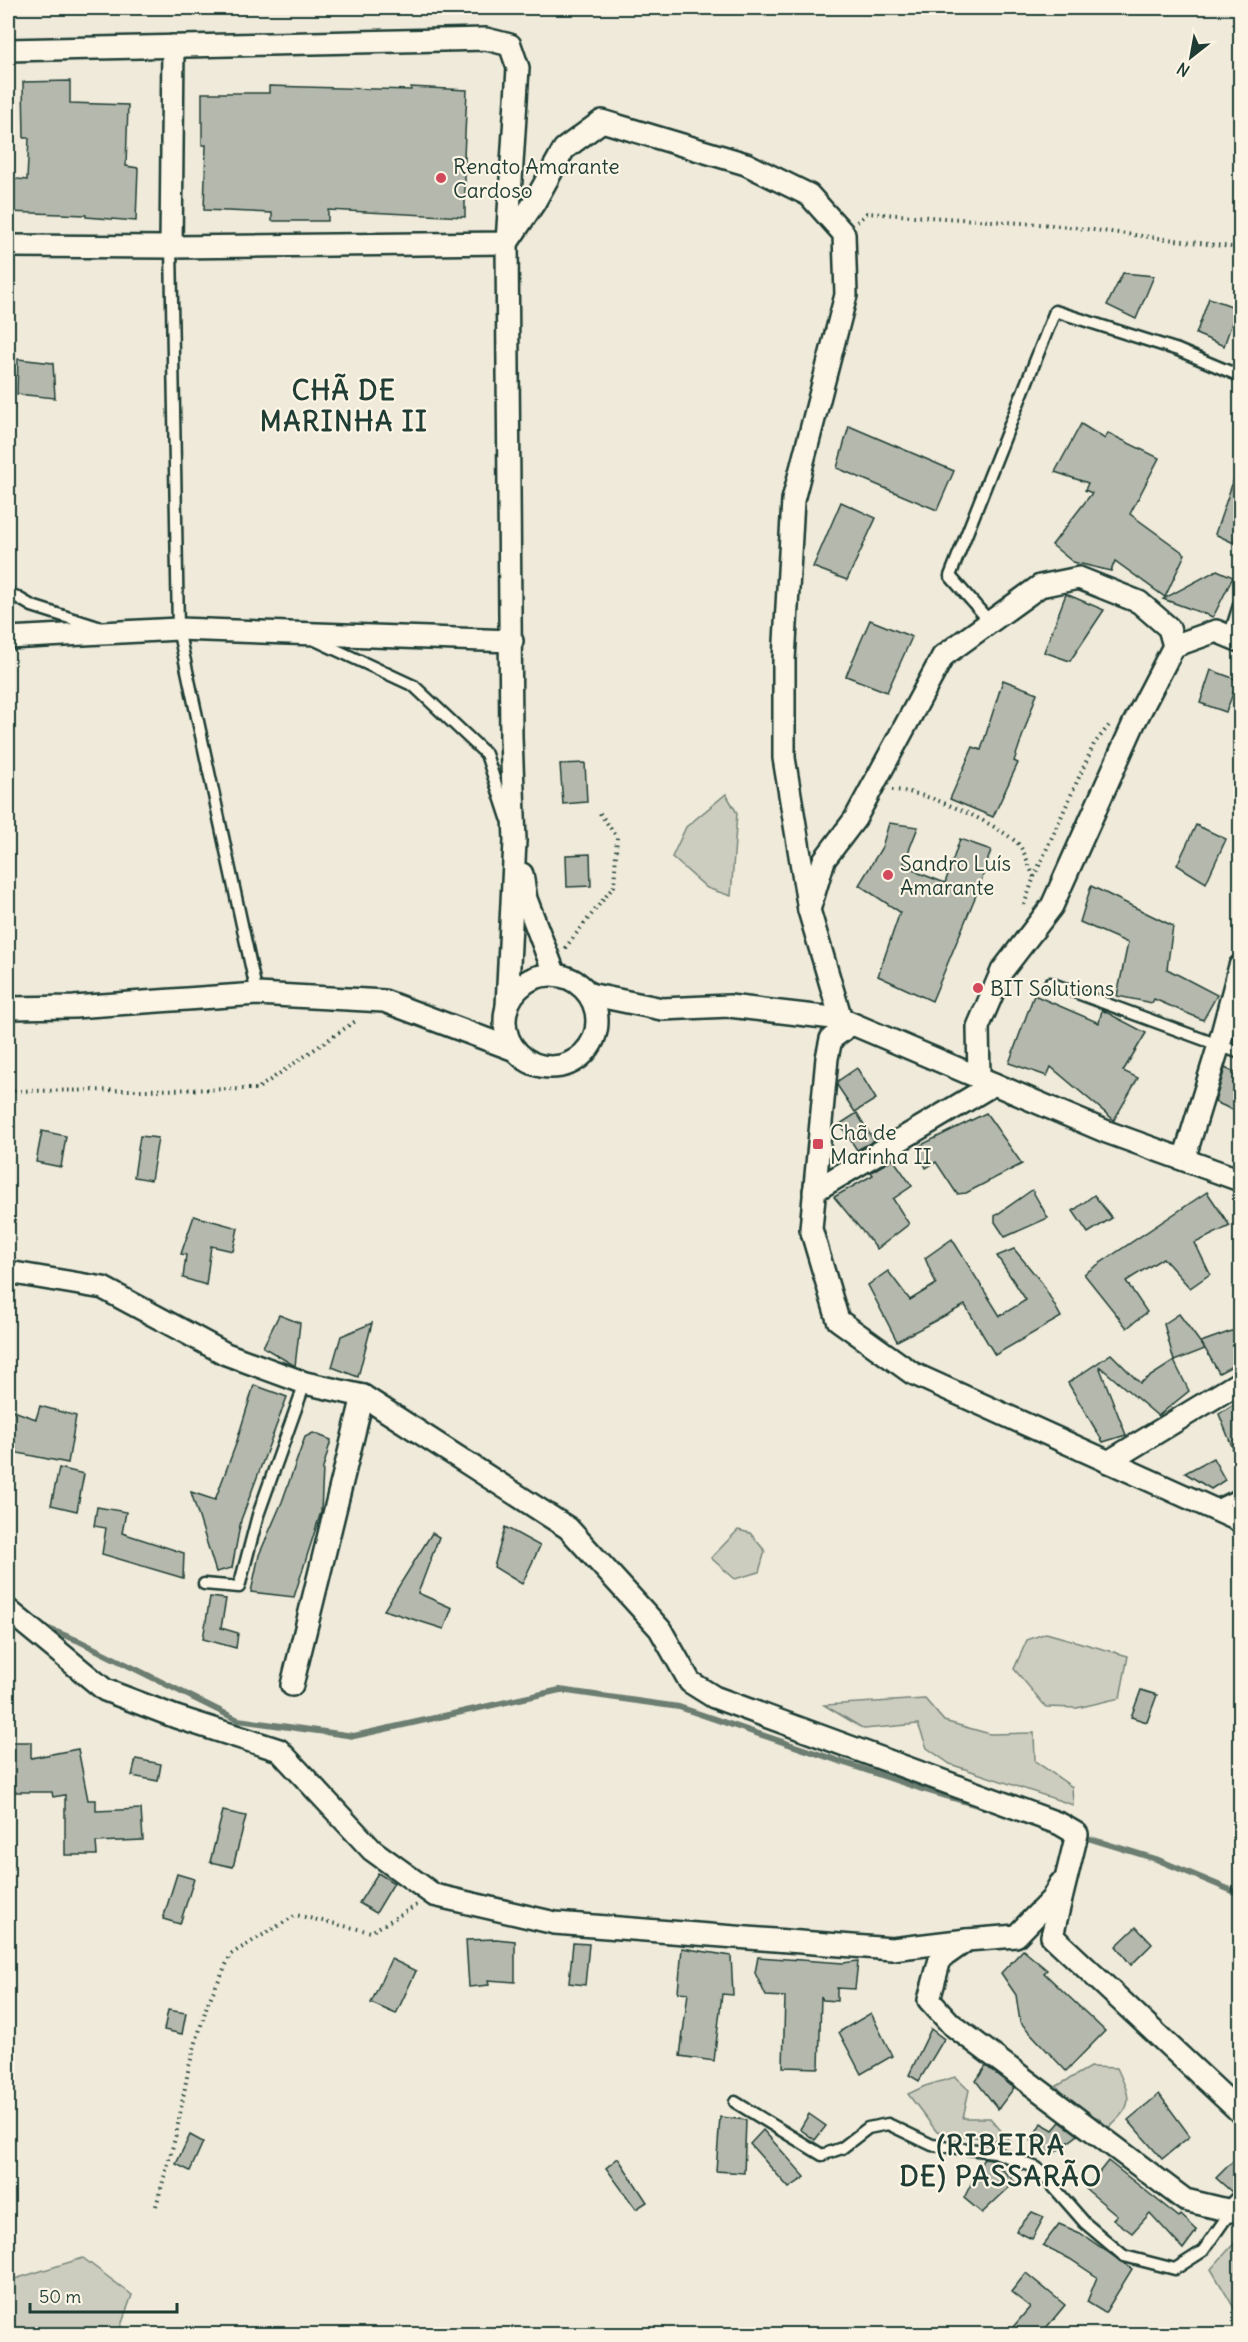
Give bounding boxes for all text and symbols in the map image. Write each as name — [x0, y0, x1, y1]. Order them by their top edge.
north arrow — [1161, 27, 1221, 87]
text: N — [1173, 58, 1193, 81]
place label: Renato Amarante Cardoso — [453, 153, 620, 204]
marker: Renato Amarante Cardoso — [434, 171, 448, 185]
district label: CHÃ DE MARINHA II — [260, 373, 428, 438]
place label: Sandro Luís Amarante — [900, 850, 1011, 901]
marker: Sandro Luís Amarante — [881, 868, 895, 882]
place label: BIT Solutions — [990, 975, 1114, 1002]
marker: BIT Solutions — [971, 981, 985, 995]
place label: Chã de Marinha II — [830, 1119, 932, 1170]
marker: Chã de Marinha II — [811, 1137, 825, 1151]
district label: (RIBEIRA DE) PASSARÃO — [899, 2128, 1103, 2193]
scale bar — [30, 2276, 177, 2314]
text: 50 m — [39, 2285, 81, 2308]

